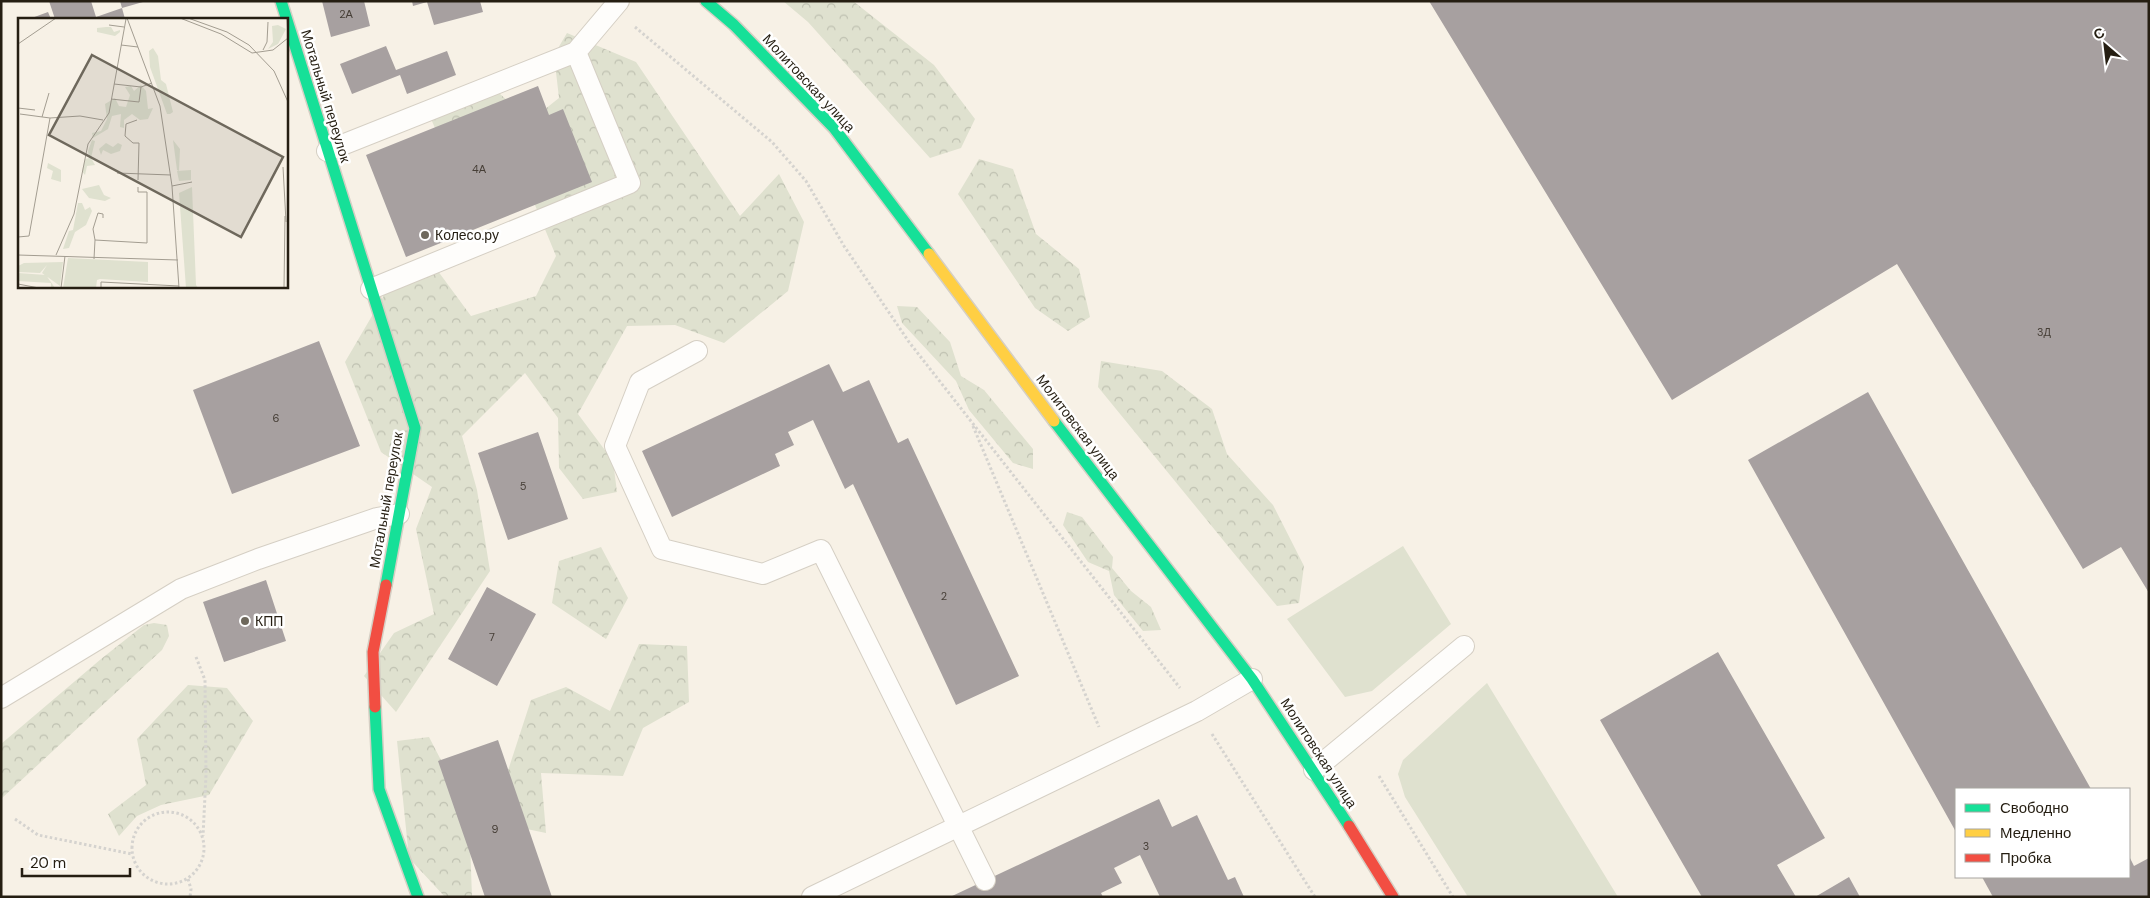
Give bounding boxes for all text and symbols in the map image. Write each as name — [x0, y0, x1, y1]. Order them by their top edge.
house number: 2А — [339, 7, 353, 21]
inset map — [18, 18, 288, 288]
north arrow — [2080, 20, 2130, 70]
text: С — [2090, 23, 2108, 44]
street label: Мотальный переулок — [297, 27, 355, 165]
street label: Молитовская улица — [759, 30, 859, 136]
house number: 4А — [472, 162, 487, 176]
place label: Колесо.ру — [435, 226, 499, 244]
marker: Колесо.ру — [419, 229, 431, 241]
house number: 3Д — [2037, 325, 2052, 339]
street label: Молитовская улица — [1032, 371, 1124, 484]
house number: 6 — [273, 411, 280, 425]
street label: Мотальный переулок — [365, 430, 407, 569]
house number: 5 — [520, 479, 527, 493]
house number: 2 — [941, 589, 947, 603]
place label: КПП — [255, 612, 283, 630]
marker: КПП — [239, 615, 251, 627]
house number: 7 — [489, 630, 495, 644]
street label: Молитовская улица — [1277, 695, 1361, 812]
legend — [1955, 788, 2130, 878]
text: Свободно — [2000, 798, 2069, 818]
house number: 9 — [492, 822, 499, 836]
text: Медленно — [2000, 823, 2071, 843]
house number: 3 — [1143, 839, 1149, 853]
scale bar — [22, 846, 130, 878]
text: Пробка — [2000, 848, 2052, 868]
text: 20 m — [30, 853, 66, 873]

